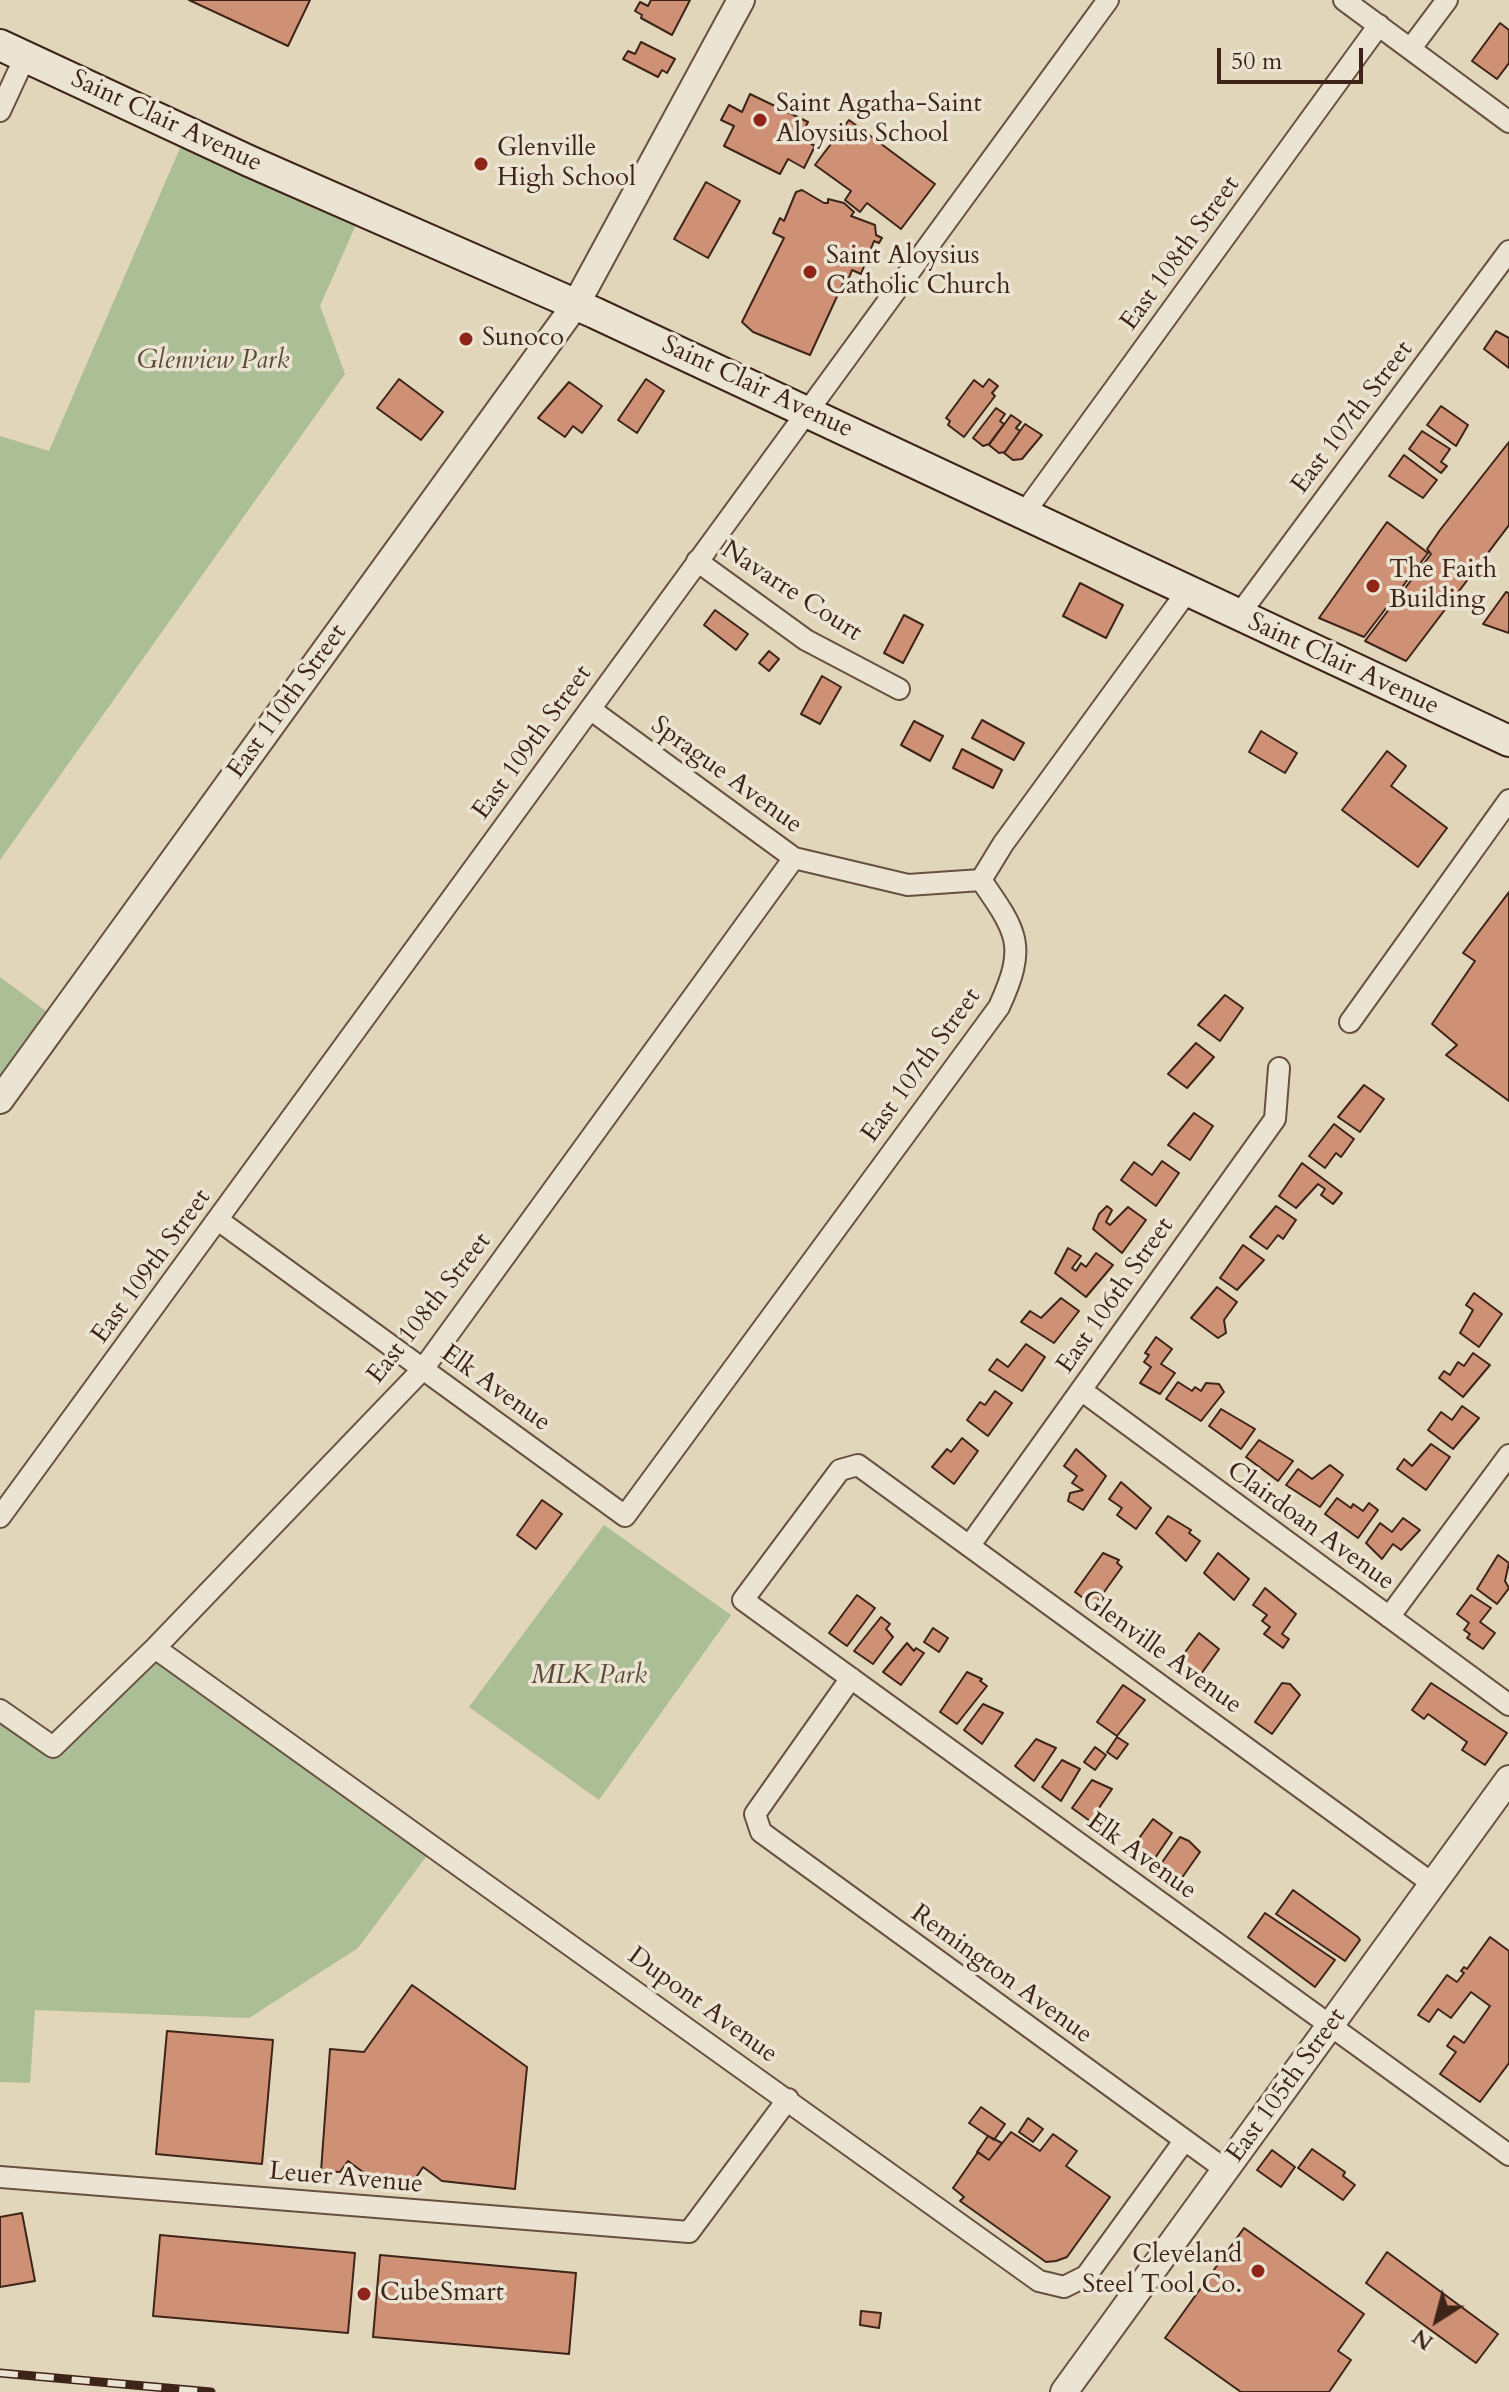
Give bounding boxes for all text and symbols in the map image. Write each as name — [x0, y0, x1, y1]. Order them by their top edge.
scale bar — [1221, 32, 1367, 82]
text: 50 m — [1231, 45, 1282, 78]
street label: Saint Clair Avenue — [65, 64, 267, 180]
place label: Saint Agatha-Saint Aloysius School — [776, 89, 982, 150]
marker: Saint Agatha-Saint Aloysius School — [751, 111, 769, 129]
place label: Glenville High School — [497, 133, 636, 194]
marker: Glenville High School — [472, 155, 490, 173]
street label: East 108th Street — [1115, 171, 1247, 337]
place label: Saint Aloysius Catholic Church — [826, 241, 1010, 302]
marker: Saint Aloysius Catholic Church — [801, 263, 819, 281]
place label: Sunoco — [482, 323, 564, 355]
marker: Sunoco — [457, 330, 475, 348]
street label: Saint Clair Avenue — [656, 330, 858, 446]
street label: East 107th Street — [1285, 335, 1421, 501]
park label: Glenview Park — [137, 346, 289, 378]
street label: Navarre Court — [715, 535, 867, 649]
place label: The Faith Building — [1389, 555, 1497, 616]
marker: The Faith Building — [1364, 577, 1382, 595]
street label: Saint Clair Avenue — [1242, 607, 1444, 723]
street label: East 110th Street — [222, 619, 354, 785]
street label: East 109th Street — [467, 660, 599, 826]
street label: Sprague Avenue — [644, 711, 808, 841]
street label: East 107th Street — [856, 983, 988, 1149]
street label: East 109th Street — [86, 1184, 218, 1350]
street label: East 106th Street — [1051, 1212, 1181, 1380]
street label: East 108th Street — [361, 1227, 499, 1391]
street label: Elk Avenue — [434, 1339, 556, 1439]
street label: Clairdoan Avenue — [1220, 1456, 1400, 1598]
street label: Glenville Avenue — [1075, 1584, 1247, 1722]
park label: MLK Park — [531, 1661, 647, 1693]
street label: Elk Avenue — [1080, 1807, 1202, 1907]
street label: Remington Avenue — [904, 1899, 1098, 2051]
street label: Dupont Avenue — [621, 1941, 783, 2071]
street label: East 105th Street — [1221, 2003, 1353, 2169]
street label: Leuer Avenue — [268, 2157, 424, 2201]
place label: Cleveland Steel Tool Co. — [1082, 2240, 1242, 2302]
marker: Cleveland Steel Tool Co. — [1249, 2262, 1267, 2280]
place label: CubeSmart — [380, 2278, 504, 2310]
north arrow — [1397, 2280, 1477, 2360]
marker: CubeSmart — [355, 2285, 373, 2303]
text: N — [1406, 2322, 1439, 2357]

